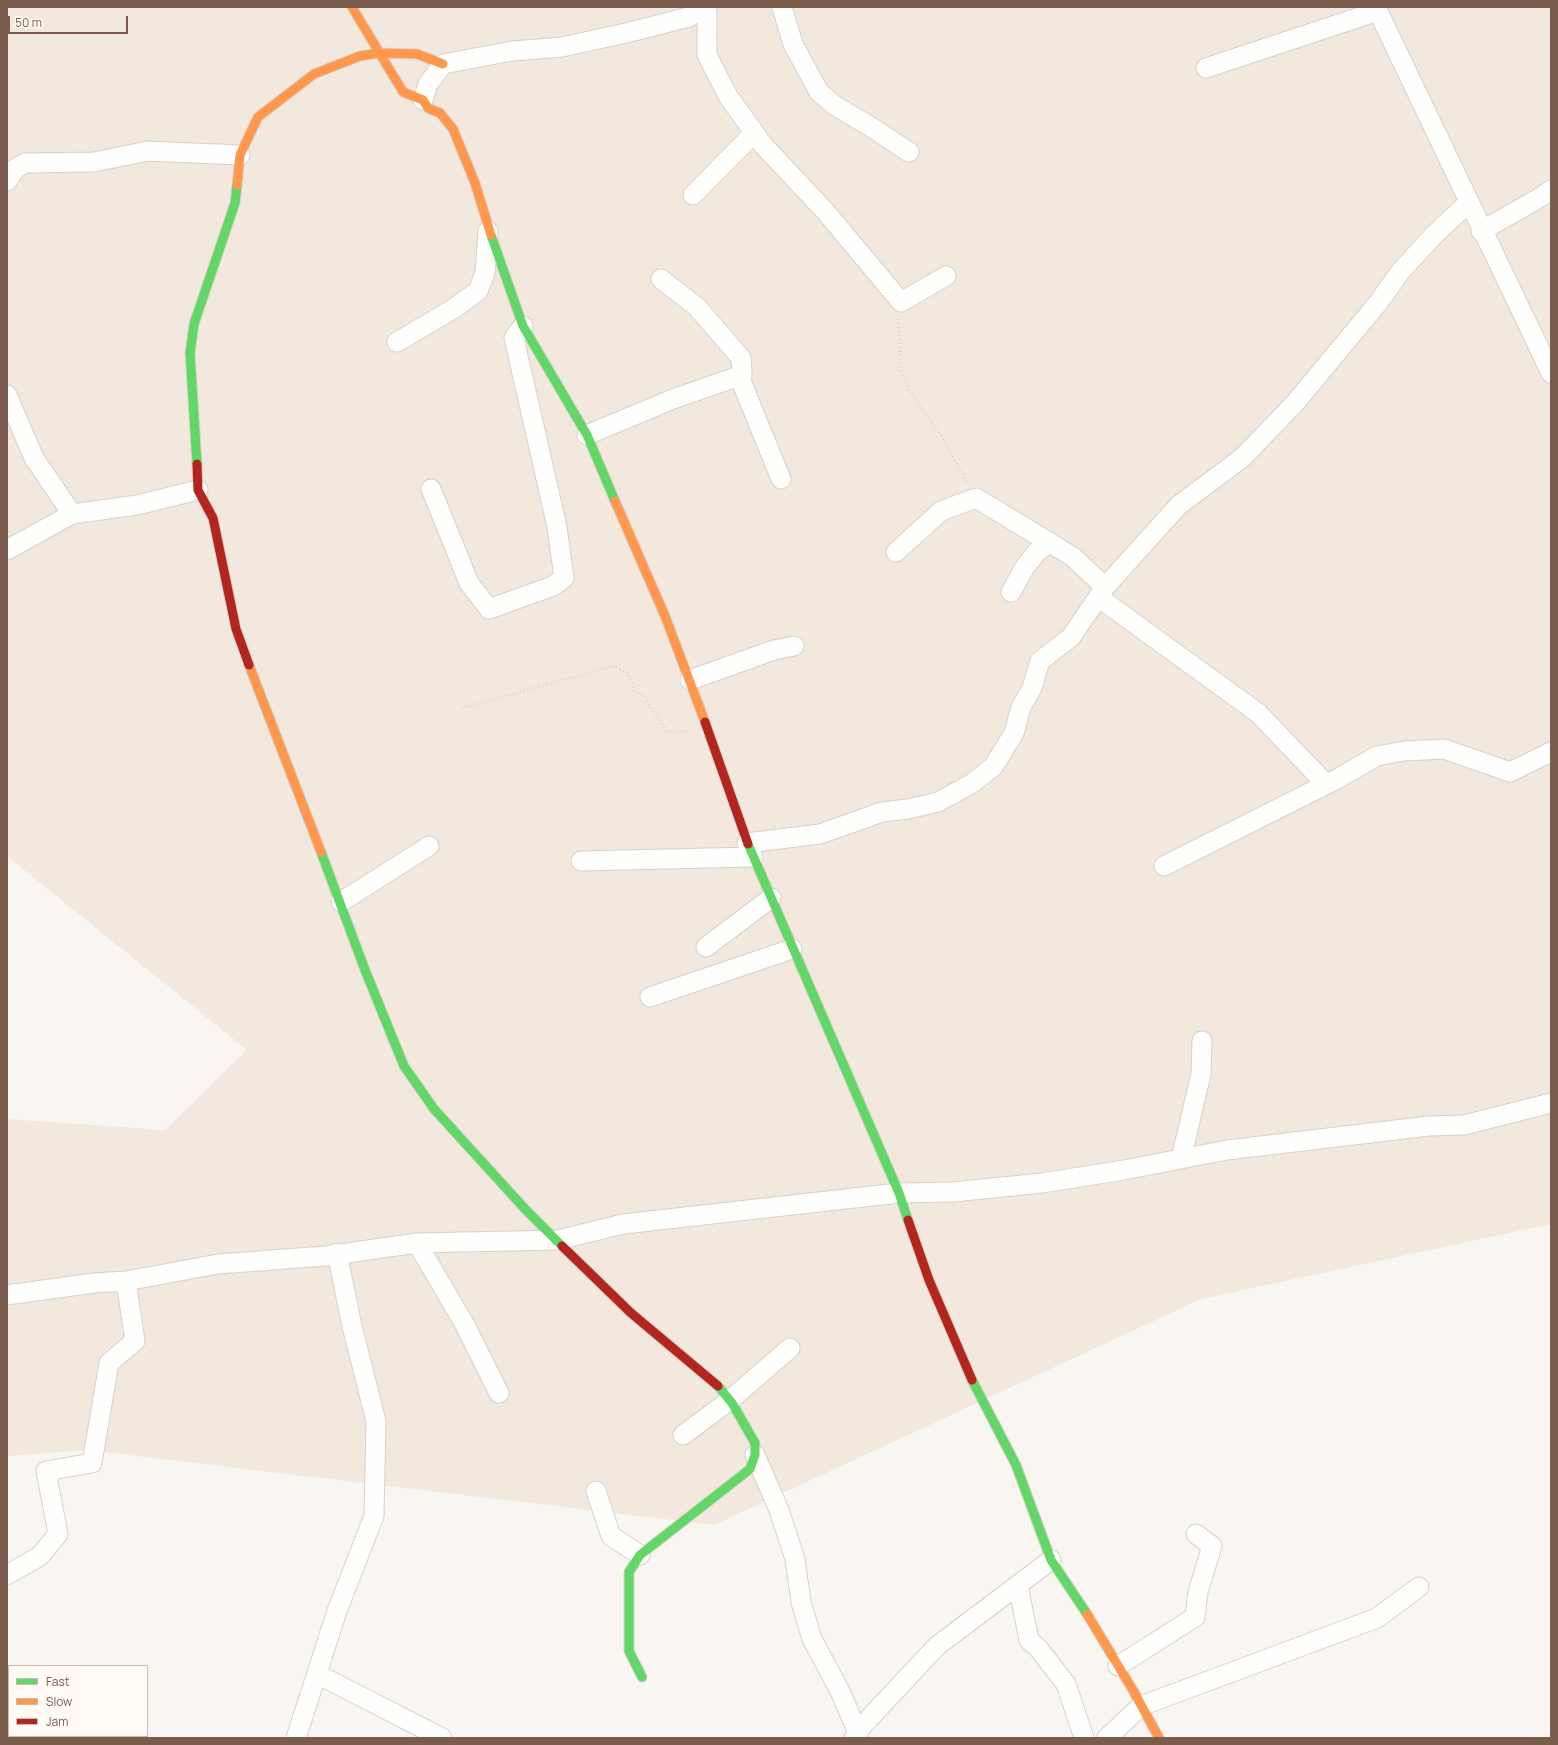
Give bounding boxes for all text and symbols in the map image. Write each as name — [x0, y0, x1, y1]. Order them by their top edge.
scale bar — [10, 8, 130, 34]
text: 50 m — [15, 14, 42, 31]
legend — [8, 1665, 148, 1737]
text: Fast — [46, 1673, 70, 1690]
text: Slow — [46, 1693, 72, 1710]
text: Jam — [46, 1713, 68, 1730]

